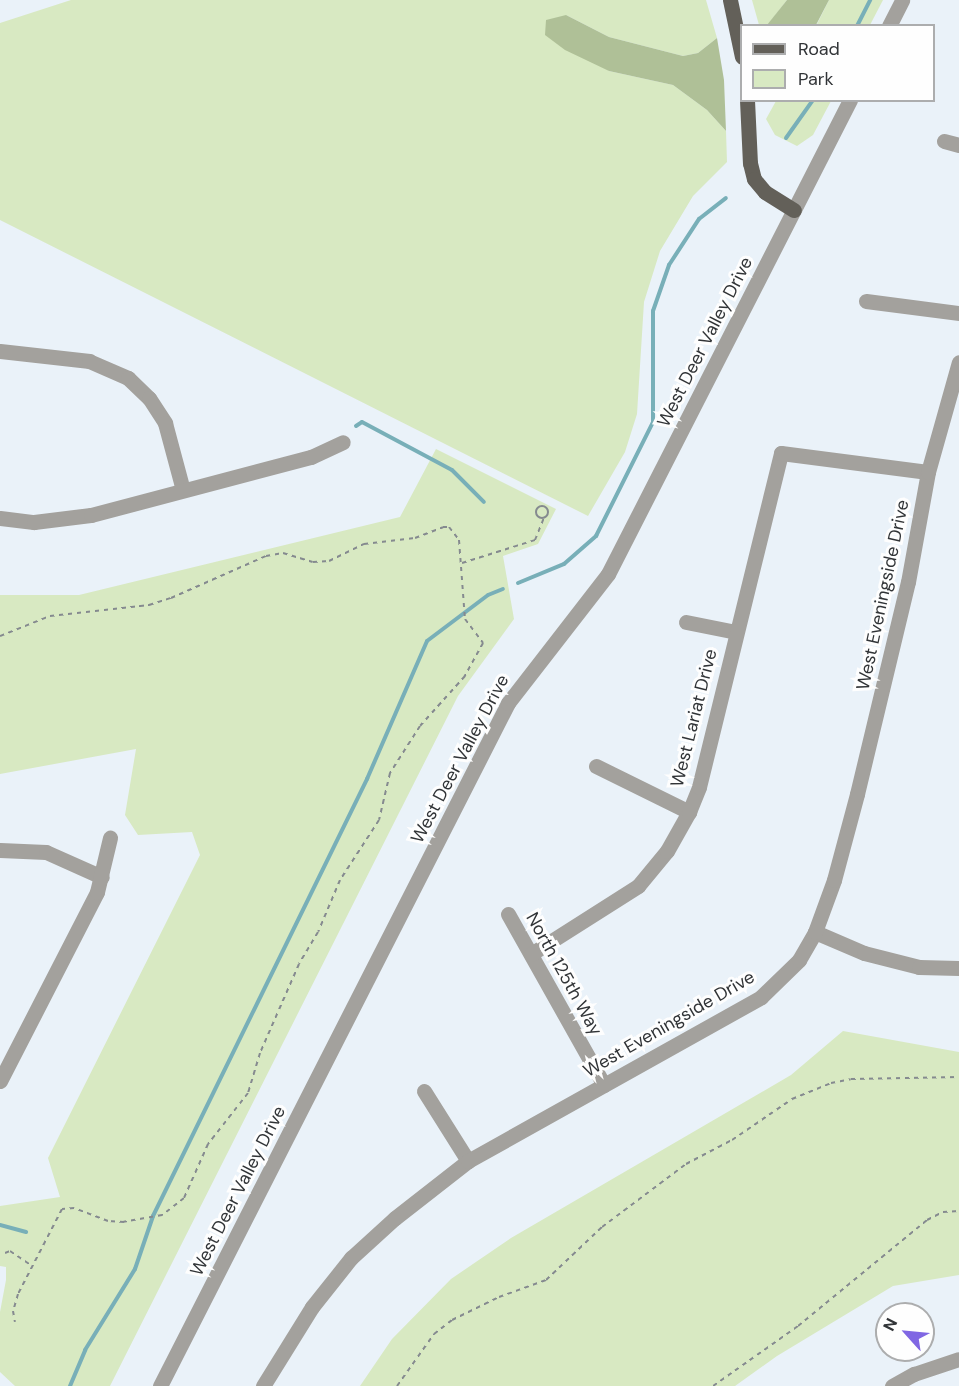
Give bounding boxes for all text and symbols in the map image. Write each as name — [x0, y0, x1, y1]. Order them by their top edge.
legend — [740, 24, 935, 102]
text: Road — [798, 37, 840, 61]
text: Park — [798, 67, 834, 91]
street label: West Deer Valley Drive — [653, 254, 757, 430]
street label: West Eveningside Drive — [852, 498, 914, 692]
street label: West Lariat Drive — [666, 647, 722, 789]
street label: West Deer Valley Drive — [406, 671, 514, 847]
street label: North 125th Way — [521, 909, 607, 1039]
street label: West Eveningside Drive — [580, 966, 758, 1082]
street label: West Deer Valley Drive — [186, 1103, 290, 1279]
north arrow — [875, 1302, 935, 1362]
text: N — [878, 1315, 902, 1334]

